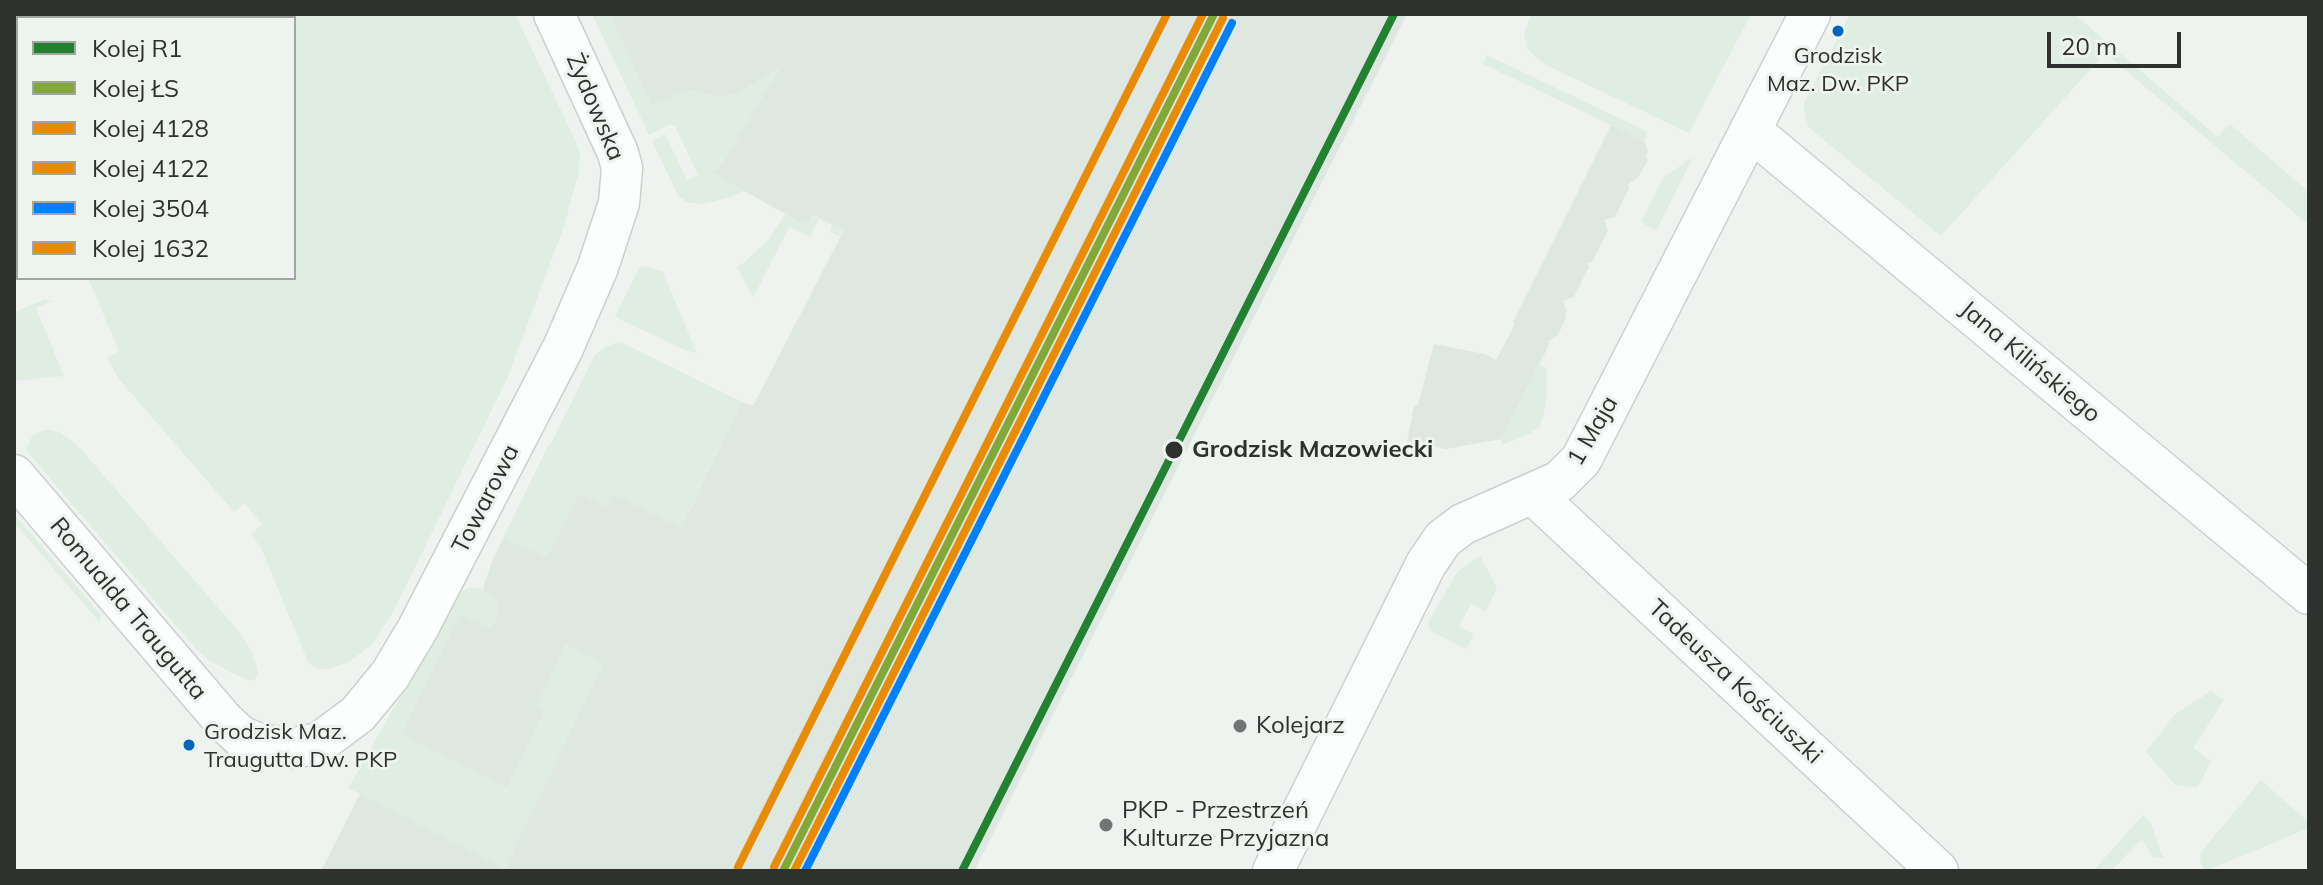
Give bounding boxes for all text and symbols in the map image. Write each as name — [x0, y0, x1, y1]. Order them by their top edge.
legend — [16, 16, 296, 280]
scale bar — [2051, 16, 2185, 66]
marker: Grodzisk Maz. Dw. PKP — [1830, 23, 1846, 39]
text: 20 m — [2061, 31, 2117, 61]
text: Kolej R1 — [92, 33, 182, 63]
place label: Grodzisk Maz. Dw. PKP — [1767, 43, 1909, 94]
street label: Żydowska — [560, 49, 630, 165]
text: Kolej ŁS — [92, 73, 179, 103]
text: Kolej 4128 — [92, 113, 209, 143]
text: Kolej 4122 — [92, 153, 209, 183]
text: Kolej 3504 — [92, 193, 209, 223]
text: Kolej 1632 — [92, 233, 209, 263]
street label: Jana Kilińskiego — [1954, 295, 2106, 429]
street label: 1 Maja — [1562, 391, 1624, 471]
place label: Grodzisk Mazowiecki — [1192, 436, 1433, 464]
marker: Grodzisk Mazowiecki — [1163, 439, 1185, 461]
street label: Towarowa — [446, 440, 526, 558]
street label: Romualda Traugutta — [43, 512, 213, 706]
street label: Tadeusza Kościuszki — [1642, 594, 1828, 770]
place label: Kolejarz — [1256, 712, 1345, 740]
marker: Kolejarz — [1231, 717, 1249, 735]
place label: Grodzisk Maz. Traugutta Dw. PKP — [204, 719, 397, 770]
marker: Grodzisk Maz. Traugutta Dw. PKP — [181, 737, 197, 753]
place label: PKP - Przestrzeń Kulturze Przyjazna — [1122, 797, 1329, 853]
marker: PKP - Przestrzeń Kulturze Przyjazna — [1097, 816, 1115, 834]

